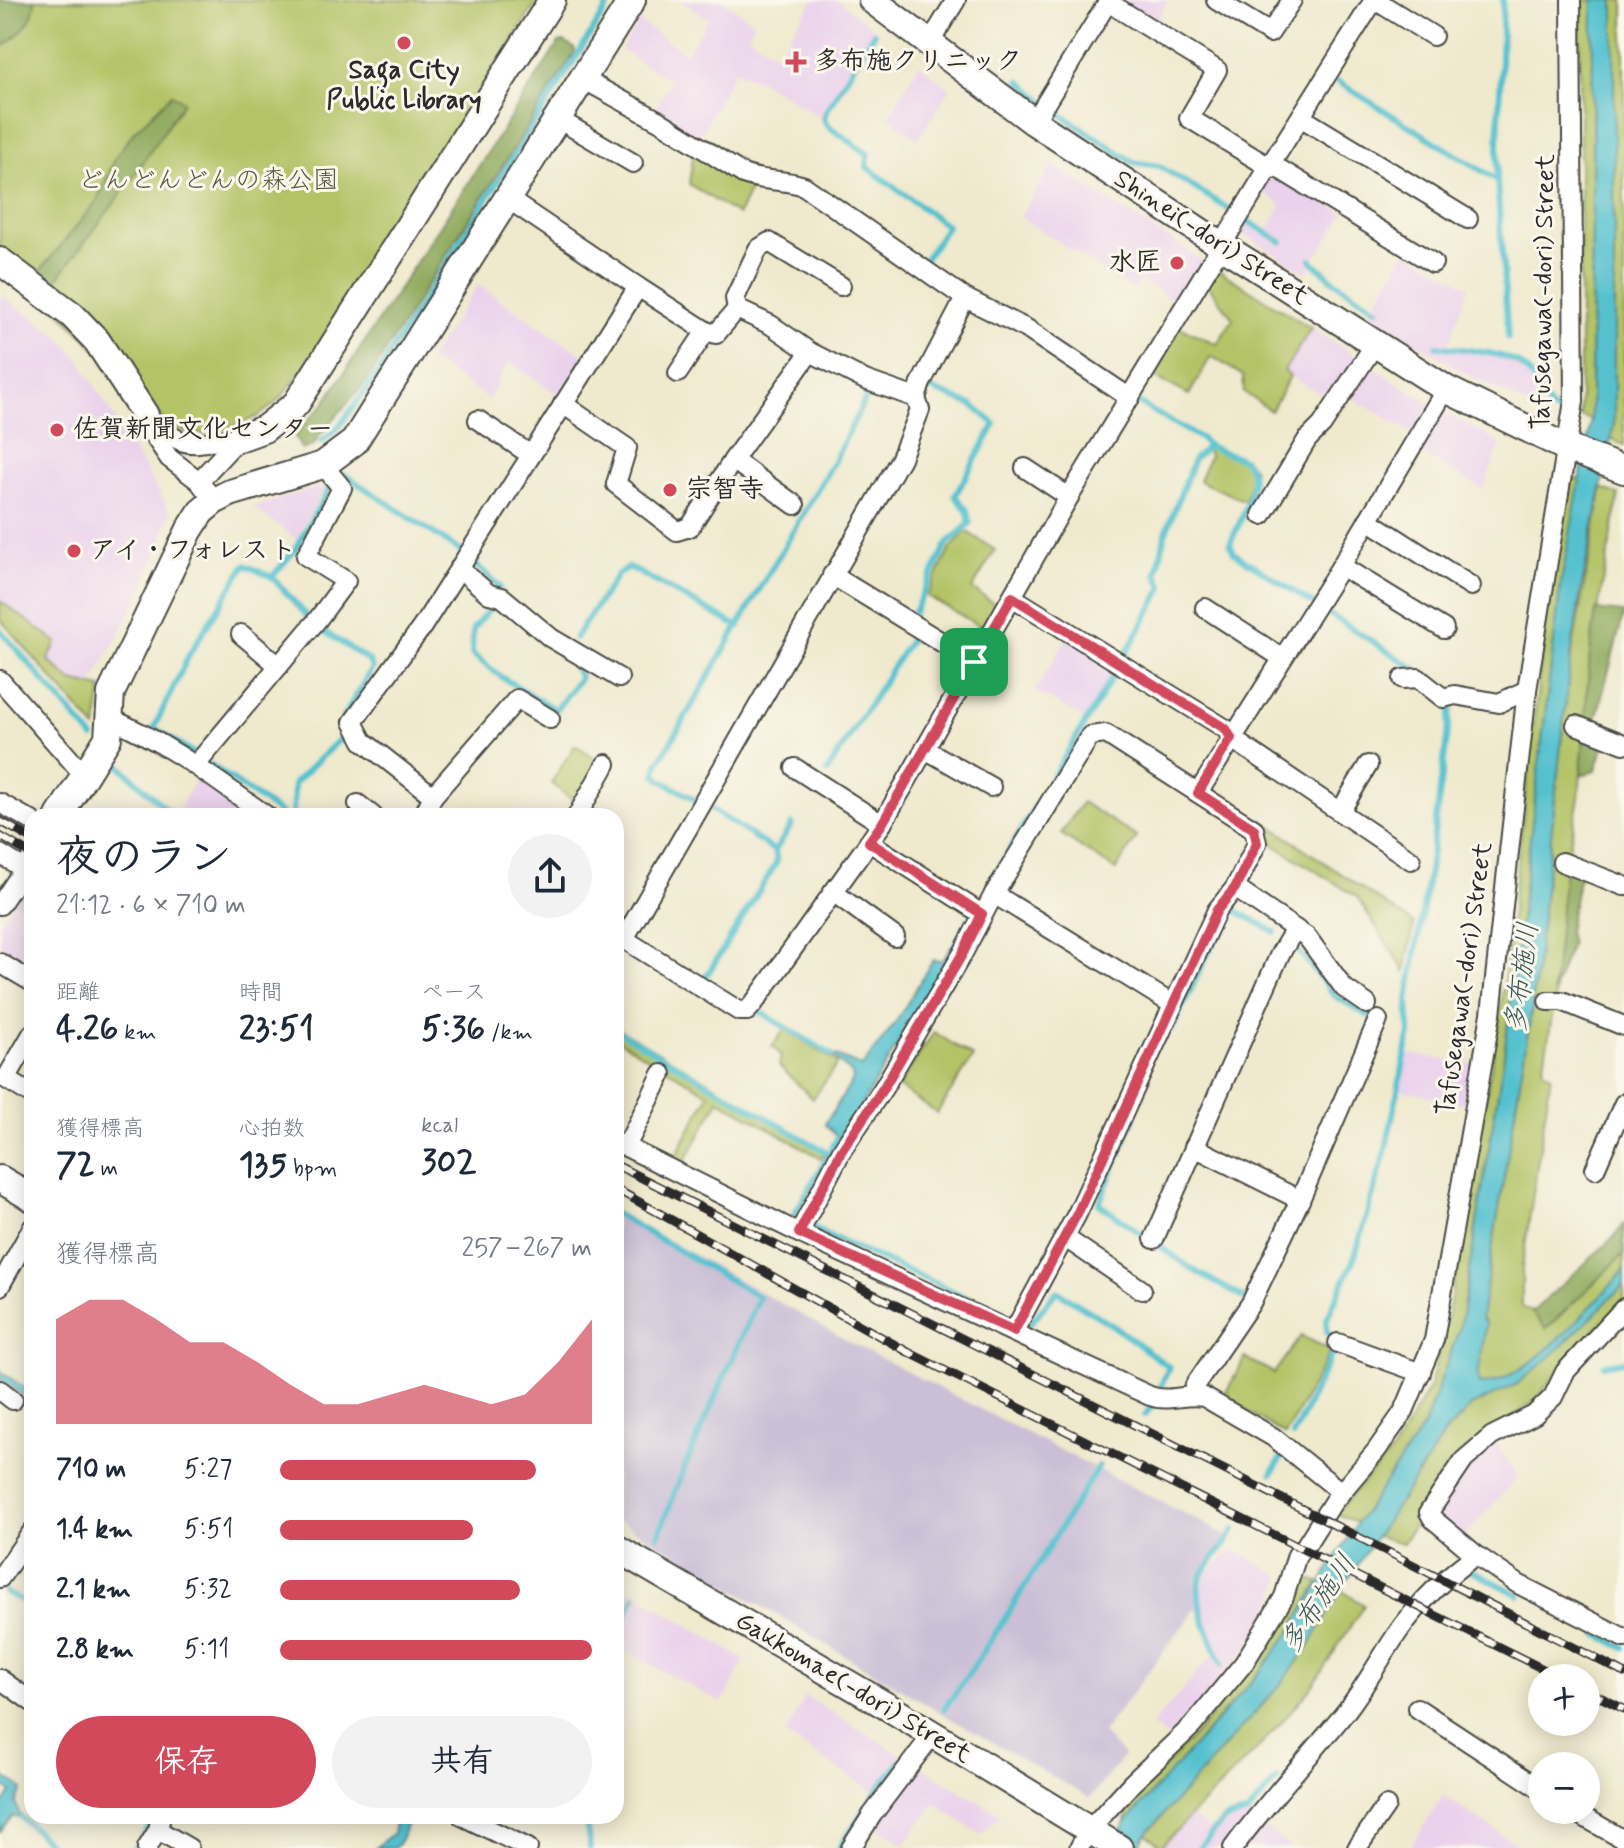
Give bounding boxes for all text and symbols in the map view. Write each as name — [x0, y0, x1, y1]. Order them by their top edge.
marker: Saga City Public Library — [395, 34, 413, 52]
place label: 多布施クリニック — [814, 45, 1022, 79]
marker: 多布施クリニック — [785, 51, 807, 73]
place label: Saga City Public Library — [327, 54, 482, 118]
street label: Tafusegawa(-dori) Street — [1525, 154, 1563, 430]
street label: Shinei(-dori) Street — [1107, 162, 1315, 314]
park label: どんどんどんの森公園 — [77, 164, 339, 198]
place label: 水匠 — [1109, 246, 1161, 280]
marker: 水匠 — [1168, 254, 1186, 272]
place label: 佐賀新聞文化センター — [73, 413, 333, 447]
marker: 佐賀新聞文化センター — [48, 421, 66, 439]
place label: 宗智寺 — [686, 473, 764, 507]
marker: 宗智寺 — [661, 481, 679, 499]
place label: アイ・フォレスト — [90, 534, 296, 568]
marker: アイ・フォレスト — [65, 542, 83, 560]
pin — [940, 628, 1008, 696]
icon: arrive — [952, 640, 996, 684]
text: 夜のラン — [56, 830, 232, 888]
button: share — [508, 834, 592, 918]
street label: Tafusegawa(-dori) Street — [1429, 840, 1501, 1118]
text: 21:12 · 6 × 710 m — [56, 889, 246, 923]
water label: 多布施川 — [1498, 920, 1548, 1036]
text: 距離 — [56, 979, 100, 1007]
text: 時間 — [239, 979, 283, 1007]
text: ペース — [421, 979, 486, 1007]
text: 4.26 — [56, 1007, 118, 1052]
text: 23:51 — [239, 1007, 314, 1052]
text: 5:36 — [421, 1007, 485, 1052]
text: km — [118, 1019, 156, 1047]
text: /km — [485, 1019, 533, 1047]
text: kcal — [421, 1112, 458, 1140]
text: 獲得標高 — [56, 1115, 144, 1143]
text: 心拍数 — [239, 1115, 305, 1143]
text: 302 — [421, 1140, 476, 1185]
text: 72 — [56, 1143, 95, 1188]
text: 135 — [239, 1143, 287, 1188]
text: m — [95, 1155, 118, 1183]
text: bpm — [287, 1155, 337, 1183]
text: 257–267 m — [462, 1232, 592, 1266]
text: 獲得標高 — [56, 1238, 160, 1272]
text: 710 m — [56, 1453, 126, 1487]
text: 5:27 — [184, 1453, 232, 1487]
text: 1.4 km — [56, 1513, 133, 1547]
text: 5:51 — [184, 1513, 233, 1547]
water label: 多布施川 — [1272, 1547, 1366, 1661]
text: 2.1 km — [56, 1573, 131, 1607]
text: 5:32 — [184, 1573, 232, 1607]
street label: Gakkomae(-dori) Street — [729, 1604, 977, 1772]
text: 2.8 km — [56, 1633, 134, 1667]
text: 5:11 — [184, 1633, 229, 1667]
map controls — [1528, 1664, 1600, 1824]
button: + — [1528, 1664, 1600, 1736]
button: 保存 — [56, 1716, 316, 1808]
button: 共有 — [332, 1716, 592, 1808]
button: − — [1528, 1752, 1600, 1824]

